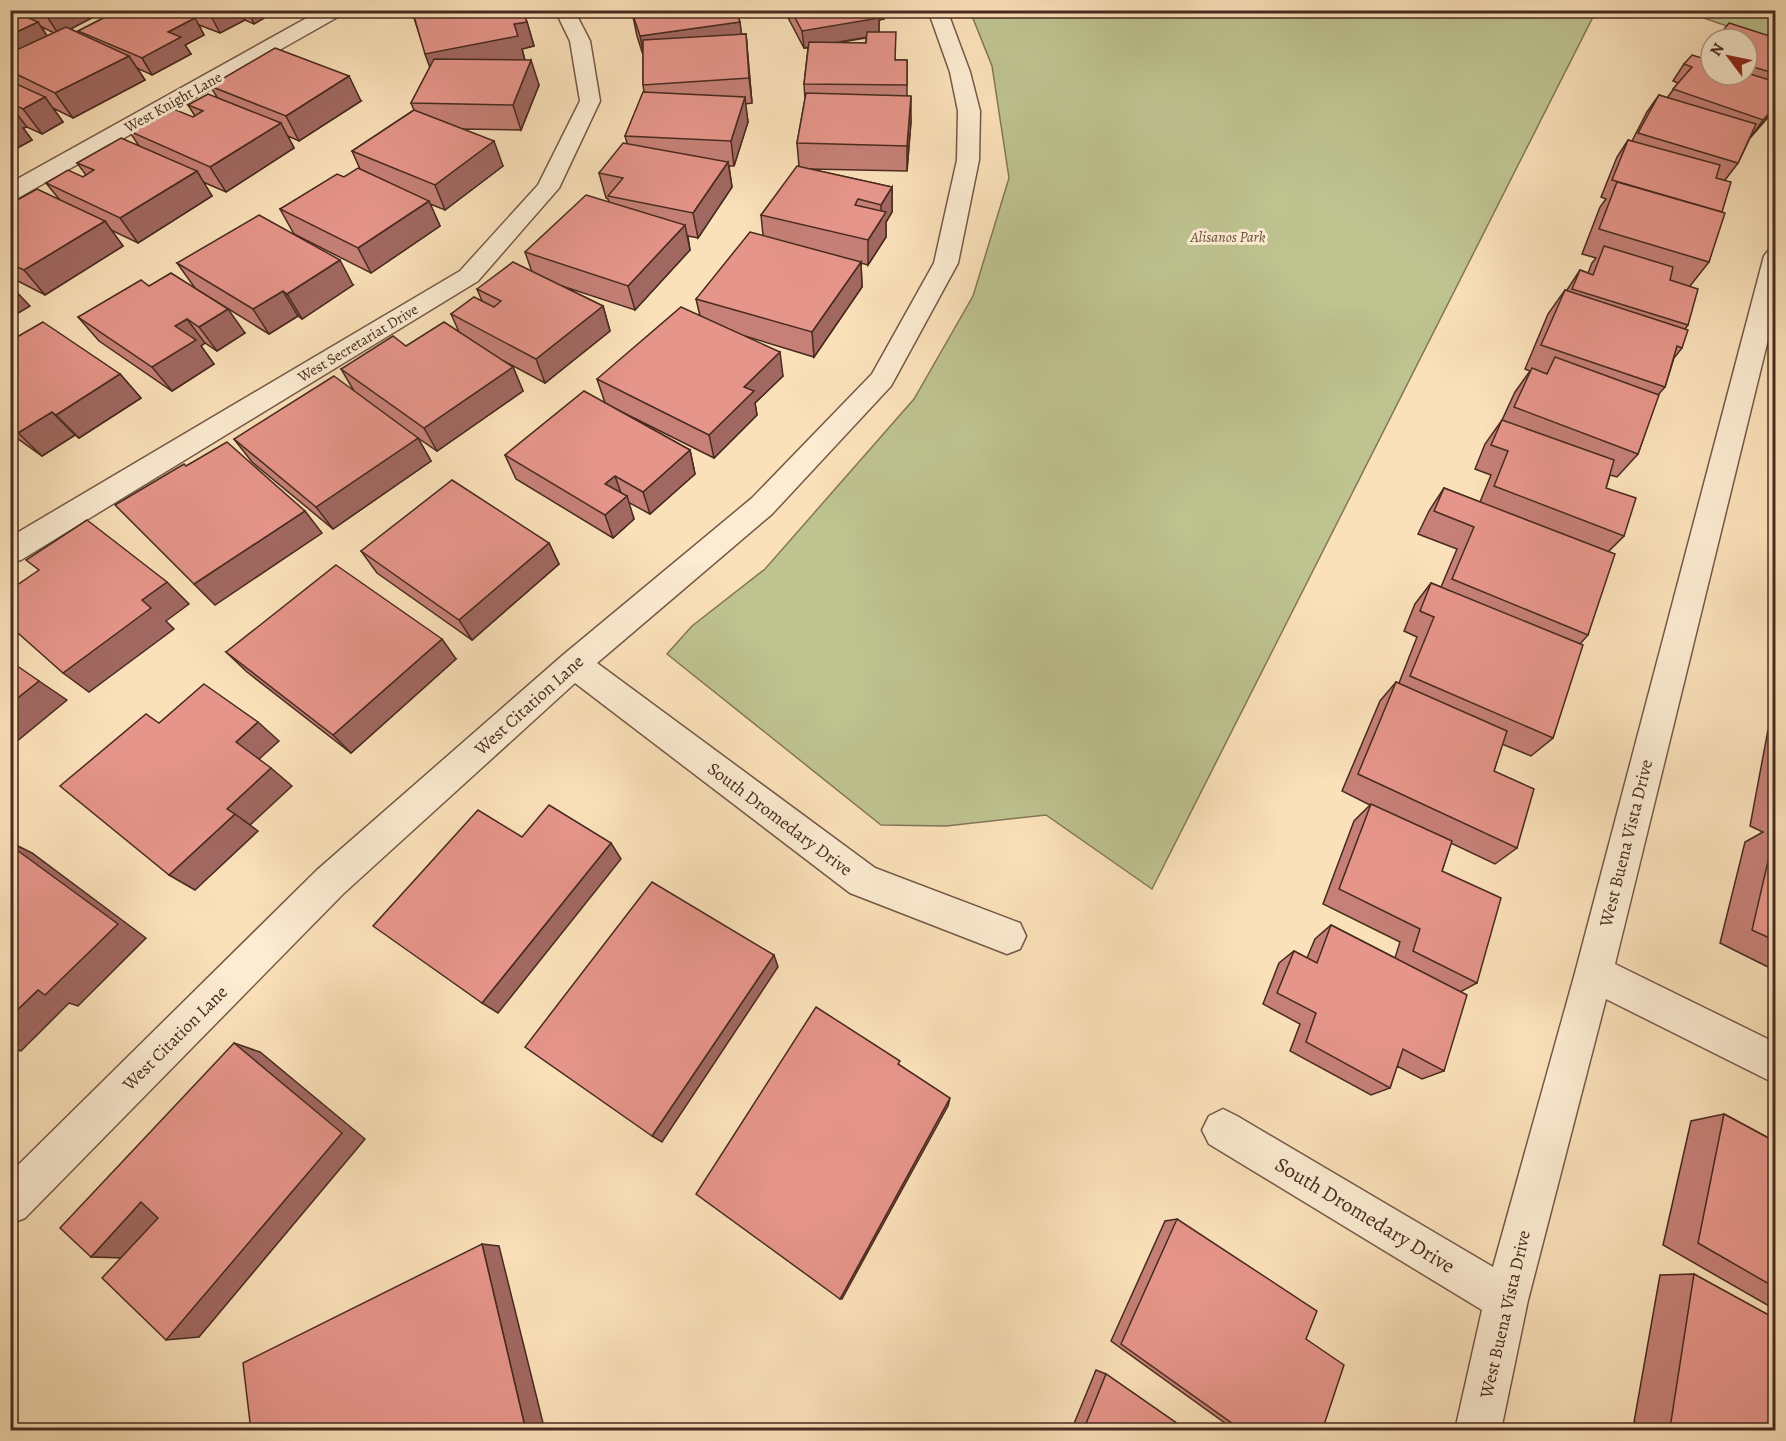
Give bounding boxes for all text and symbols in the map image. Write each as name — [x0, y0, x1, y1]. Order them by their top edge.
north arrow — [1699, 27, 1759, 87]
text: N — [1705, 39, 1730, 60]
street label: West Knight Lane — [120, 67, 225, 138]
park label: Alisanos Park — [1190, 227, 1266, 247]
street label: West Secretariat Drive — [293, 299, 422, 387]
street label: West Citation Lane — [468, 649, 589, 761]
street label: South Dromedary Drive — [703, 757, 857, 881]
street label: West Buena Vista Drive — [1593, 757, 1658, 930]
street label: West Citation Lane — [117, 980, 233, 1096]
street label: South Dromedary Drive — [1270, 1150, 1460, 1280]
street label: West Buena Vista Drive — [1474, 1228, 1536, 1401]

